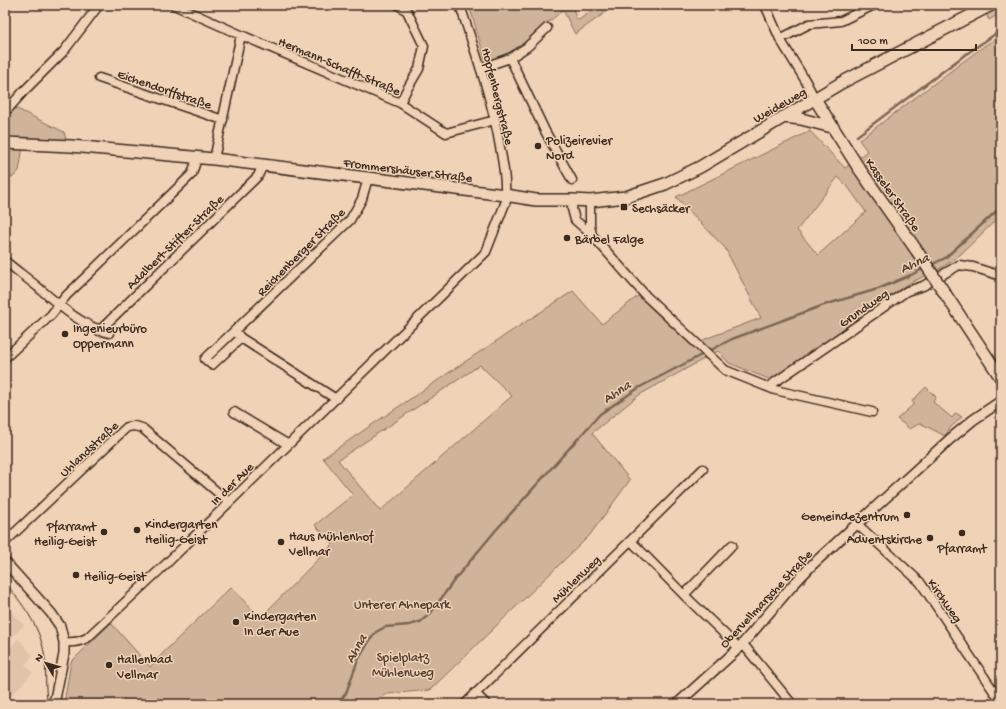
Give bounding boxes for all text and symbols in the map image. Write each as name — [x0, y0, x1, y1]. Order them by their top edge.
scale bar — [852, 26, 976, 52]
street label: Hermann-Schafft-Straße — [276, 35, 403, 100]
text: 100 m — [857, 35, 888, 49]
street label: Hopfenbergstraße — [477, 47, 516, 147]
street label: Eichendorffstraße — [115, 67, 214, 114]
street label: Weideweg — [751, 85, 810, 127]
place label: Polizeirevier Nord — [545, 134, 613, 164]
marker: Polizeirevier Nord — [533, 141, 543, 151]
street label: Frommershäuser Straße — [341, 156, 473, 187]
street label: Kasseler Straße — [861, 156, 923, 235]
street label: Adalbert-Stifter-Straße — [124, 192, 228, 293]
marker: Sechsäcker — [619, 202, 629, 212]
place label: Sechsäcker — [632, 202, 691, 217]
street label: Reichenberger Straße — [255, 205, 349, 300]
marker: Bärbel Falge — [562, 233, 572, 243]
place label: Bärbel Falge — [574, 233, 644, 248]
water label: Ahna — [898, 250, 933, 278]
street label: Grundweg — [837, 287, 892, 332]
place label: Ingenieurbüro Oppermann — [73, 322, 147, 352]
marker: Ingenieurbüro Oppermann — [60, 329, 70, 339]
water label: Ahna — [600, 377, 636, 409]
street label: Uhlandstraße — [57, 419, 122, 481]
street label: In der Aue — [208, 460, 258, 509]
place label: Gemeindezentrum — [801, 510, 899, 525]
marker: Gemeindezentrum — [902, 510, 912, 520]
place label: Kindergarten Heilig-Geist — [145, 518, 218, 548]
place label: Pfarramt Heilig-Geist — [34, 520, 98, 550]
marker: Kindergarten Heilig-Geist — [132, 525, 142, 535]
marker: Pfarramt Heilig-Geist — [99, 527, 109, 537]
marker: Pfarramt — [957, 528, 967, 538]
place label: Haus Mühlenhof Vellmar — [288, 530, 374, 560]
place label: Adventskirche — [847, 533, 922, 548]
marker: Adventskirche — [925, 533, 935, 543]
marker: Haus Mühlenhof Vellmar — [276, 537, 286, 547]
place label: Pfarramt — [936, 542, 988, 557]
street label: Obervellmarsche Straße — [717, 547, 816, 652]
street label: Mühlenweg — [549, 553, 604, 607]
marker: Heilig-Geist — [71, 570, 81, 580]
place label: Heilig-Geist — [84, 570, 148, 585]
street label: Kirchweg — [923, 577, 964, 626]
park label: Unterer Ahnepark — [354, 598, 451, 613]
place label: Kindergarten In der Aue — [244, 610, 317, 640]
marker: Kindergarten In der Aue — [231, 617, 241, 627]
water label: Ahna — [342, 631, 373, 667]
north arrow — [26, 643, 66, 683]
park label: Spielplatz Mühlenweg — [372, 651, 434, 681]
text: N — [33, 652, 47, 665]
place label: Hallenbad Vellmar — [116, 653, 173, 683]
marker: Hallenbad Vellmar — [104, 660, 114, 670]

